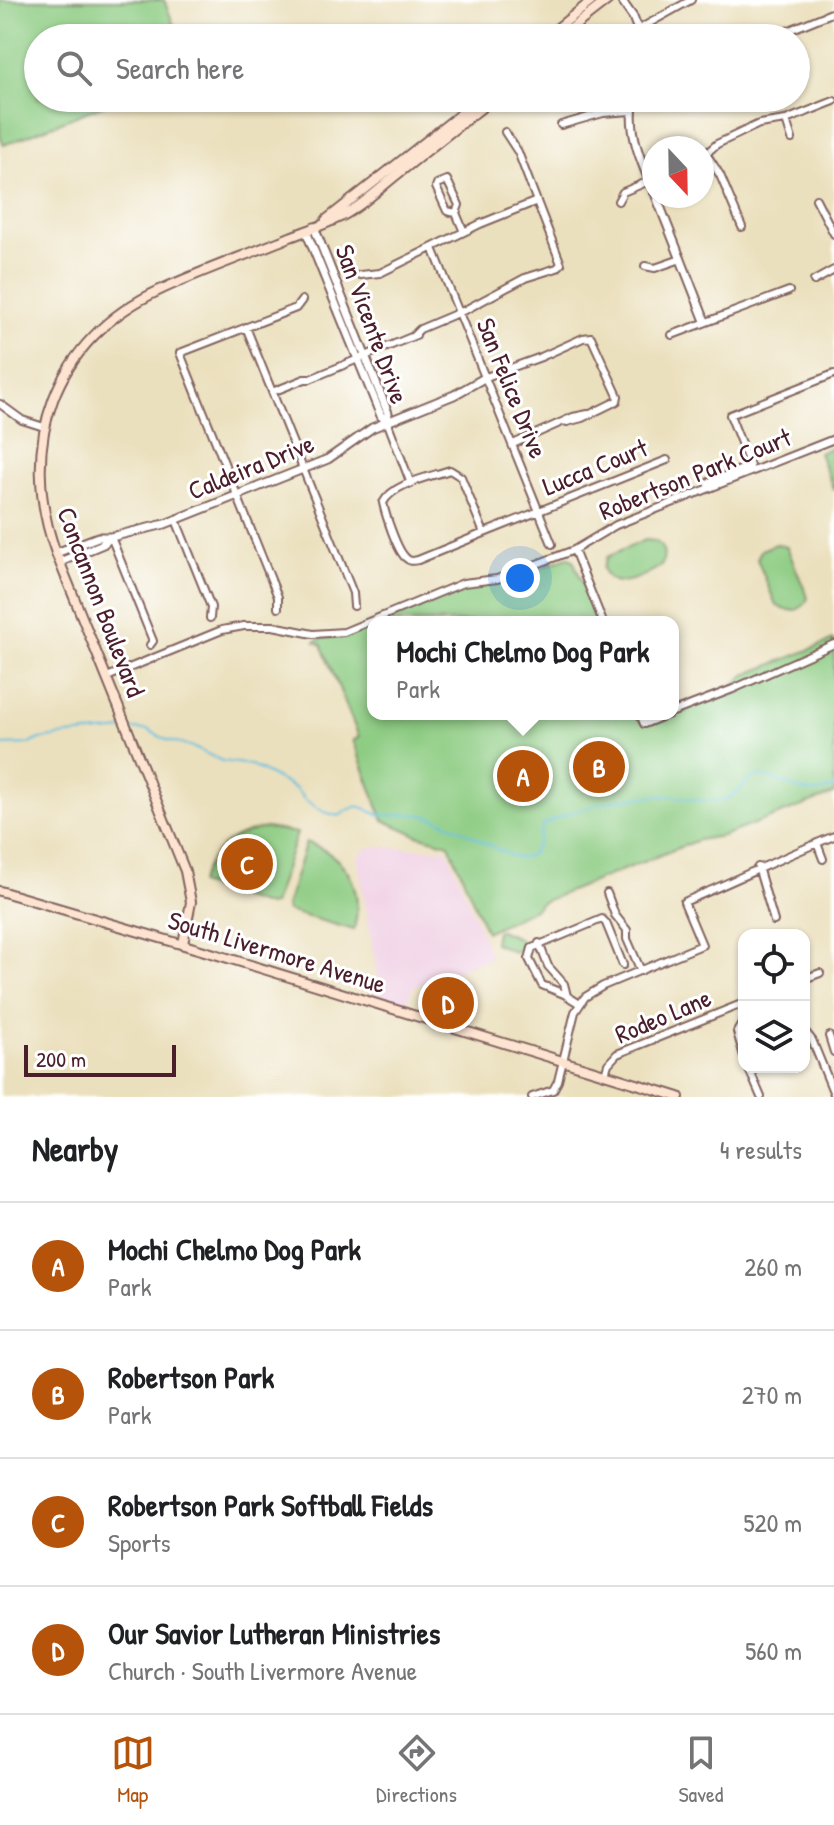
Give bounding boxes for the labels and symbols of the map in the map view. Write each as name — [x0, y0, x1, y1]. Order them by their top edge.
north arrow — [642, 136, 714, 208]
street label: San Vicente Drive — [328, 240, 417, 408]
street label: San Felice Drive — [469, 313, 556, 463]
street label: Robertson Park Court — [594, 419, 797, 528]
street label: Caldeira Drive — [183, 425, 319, 508]
street label: Lucca Court — [537, 429, 654, 503]
street label: Concannon Boulevard — [49, 502, 154, 702]
your location — [500, 558, 540, 598]
pin: B — [573, 737, 625, 797]
pin: A — [497, 746, 549, 806]
pin: C — [221, 834, 273, 894]
street label: South Livermore Avenue — [164, 902, 390, 1001]
pin: D — [422, 973, 474, 1033]
street label: Rodeo Lane — [609, 980, 716, 1051]
scale bar — [24, 1041, 176, 1077]

